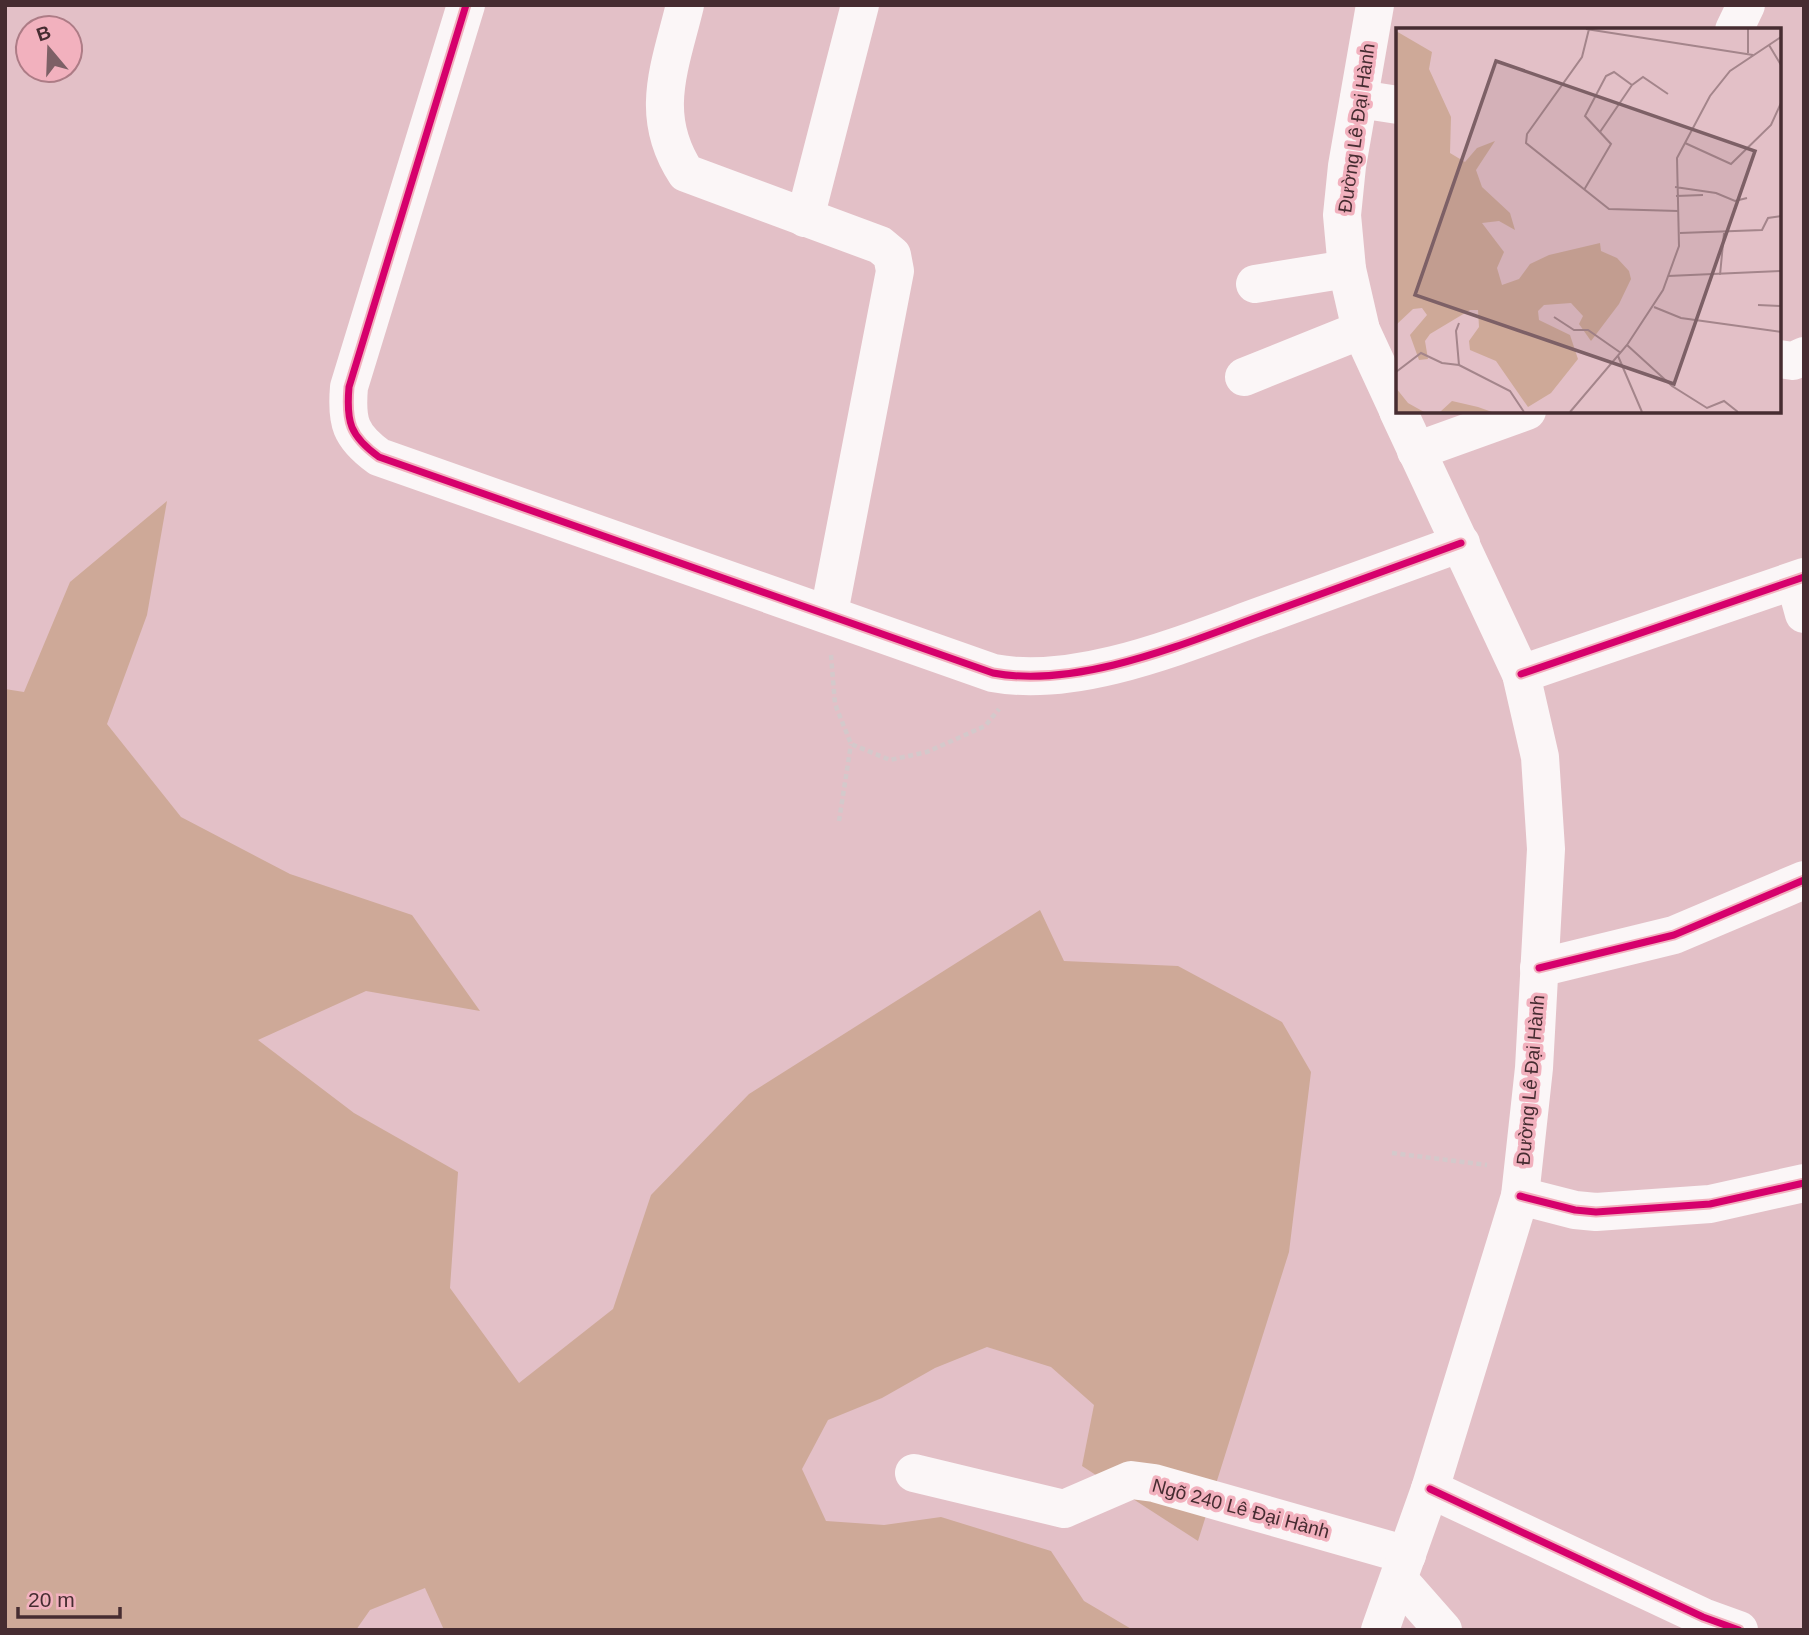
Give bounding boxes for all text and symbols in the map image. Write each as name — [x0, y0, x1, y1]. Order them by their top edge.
north arrow — [14, 14, 84, 84]
text: B — [34, 21, 54, 46]
inset map — [1396, 28, 1781, 413]
street label: Đường Lê Đại Hành — [1334, 42, 1379, 214]
street label: Đường Lê Đại Hành — [1513, 994, 1548, 1166]
street label: Ngõ 240 Lê Đại Hành — [1150, 1475, 1332, 1542]
scale bar — [18, 1576, 119, 1620]
text: 20 m — [28, 1588, 75, 1611]

